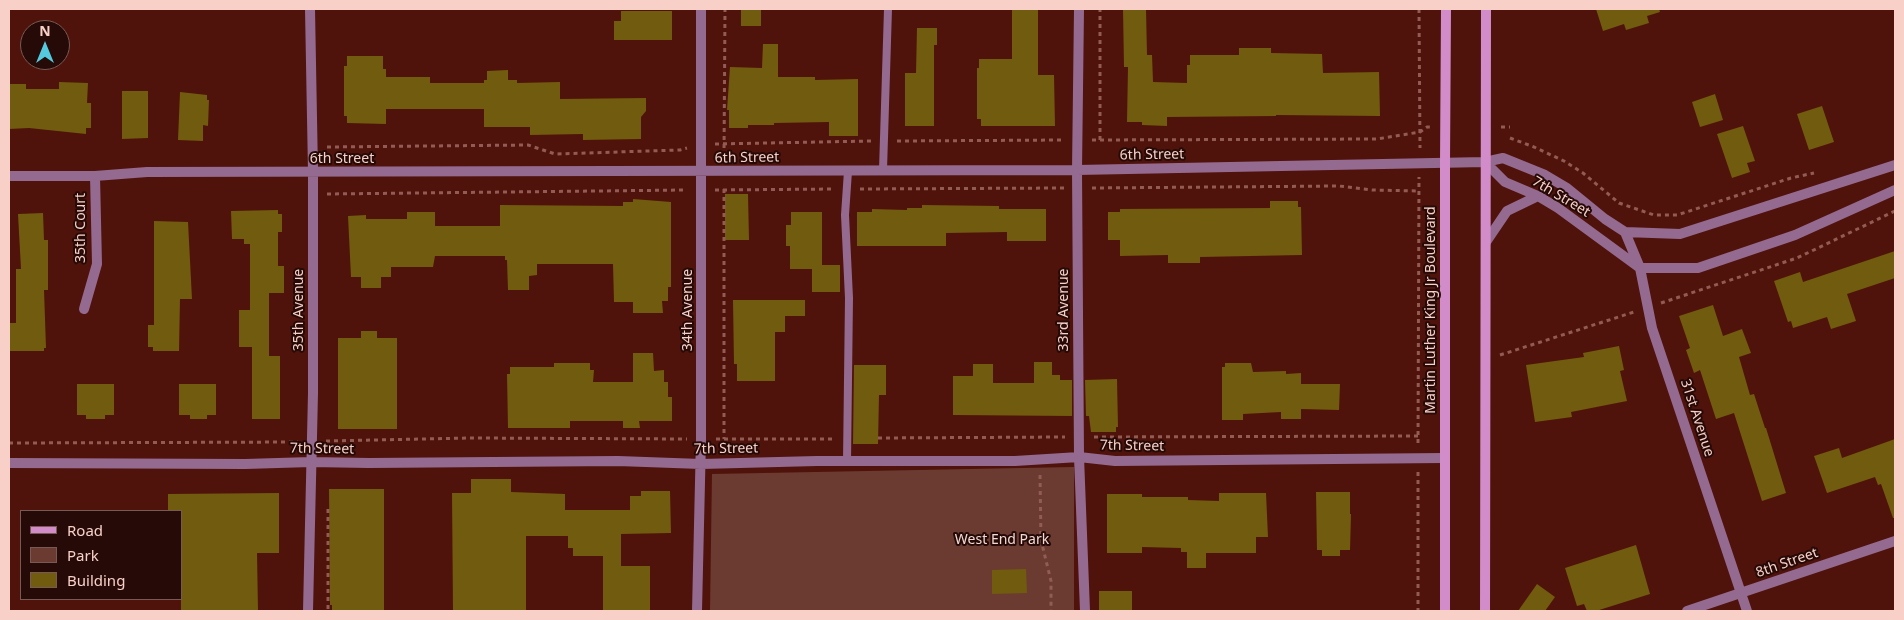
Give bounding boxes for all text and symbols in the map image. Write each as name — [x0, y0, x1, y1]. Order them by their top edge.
north arrow — [20, 20, 70, 70]
text: N — [39, 21, 51, 40]
street label: 6th Street — [1120, 146, 1184, 164]
street label: 6th Street — [715, 149, 779, 167]
street label: 6th Street — [310, 151, 374, 167]
street label: 7th Street — [1529, 173, 1593, 221]
street label: 35th Court — [73, 193, 89, 263]
street label: Martin Luther King Jr Boulevard — [1423, 206, 1439, 414]
street label: 35th Avenue — [291, 269, 307, 351]
street label: 34th Avenue — [680, 269, 696, 351]
street label: 33rd Avenue — [1056, 269, 1072, 351]
street label: 31st Avenue — [1677, 377, 1717, 459]
street label: 7th Street — [1100, 437, 1164, 455]
street label: 7th Street — [290, 440, 354, 458]
street label: 7th Street — [694, 440, 758, 458]
legend — [20, 510, 182, 600]
text: Road — [67, 520, 103, 540]
park label: West End Park — [955, 532, 1049, 548]
text: Park — [67, 545, 99, 565]
street label: 8th Street — [1754, 545, 1820, 581]
text: Building — [67, 570, 125, 590]

